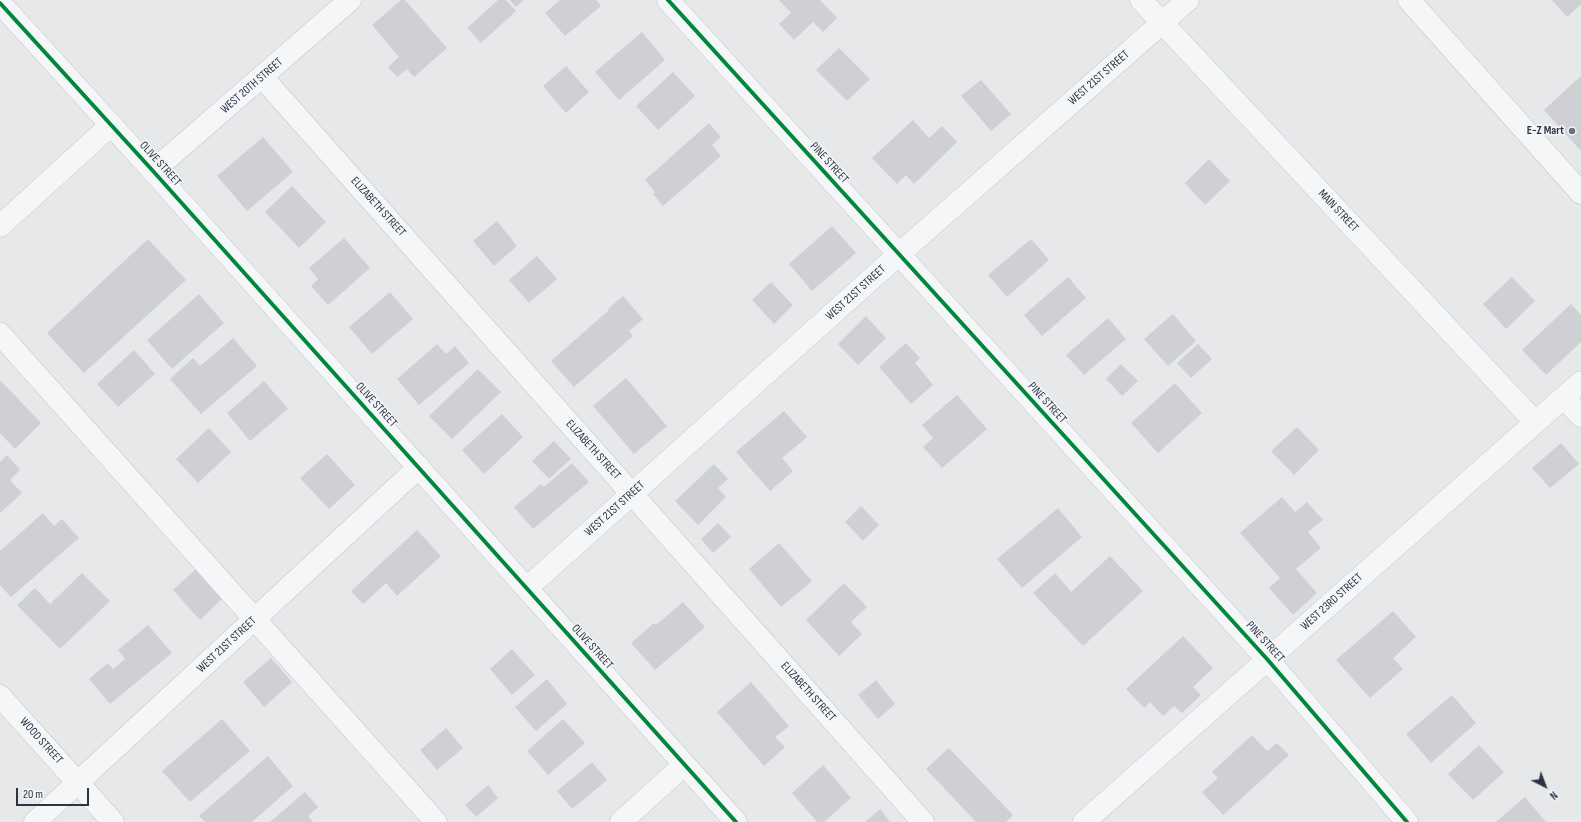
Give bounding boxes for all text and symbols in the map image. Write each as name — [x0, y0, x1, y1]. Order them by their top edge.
street label: WEST 21ST STREET — [1066, 48, 1132, 108]
street label: WEST 20TH STREET — [218, 55, 286, 117]
place label: E-Z Mart — [1527, 124, 1564, 138]
marker: E-Z Mart — [1567, 126, 1577, 136]
street label: OLIVE STREET — [136, 139, 184, 189]
street label: PINE STREET — [807, 139, 851, 187]
street label: ELIZABETH STREET — [347, 174, 409, 240]
street label: MAIN STREET — [1315, 187, 1361, 235]
street label: WEST 21ST STREET — [823, 262, 889, 324]
street label: PINE STREET — [1025, 379, 1069, 427]
street label: OLIVE STREET — [352, 380, 400, 430]
street label: ELIZABETH STREET — [562, 417, 624, 483]
street label: WEST 21ST STREET — [582, 478, 648, 540]
street label: WEST 23RD STREET — [1298, 570, 1366, 634]
street label: WEST 21ST STREET — [194, 614, 260, 676]
street label: PINE STREET — [1243, 618, 1287, 666]
street label: OLIVE STREET — [568, 622, 616, 672]
street label: ELIZABETH STREET — [777, 659, 839, 725]
street label: WOOD STREET — [16, 715, 66, 767]
north arrow — [1525, 766, 1565, 806]
scale bar — [18, 780, 91, 806]
text: 20 m — [23, 787, 43, 802]
text: N — [1547, 788, 1560, 802]

